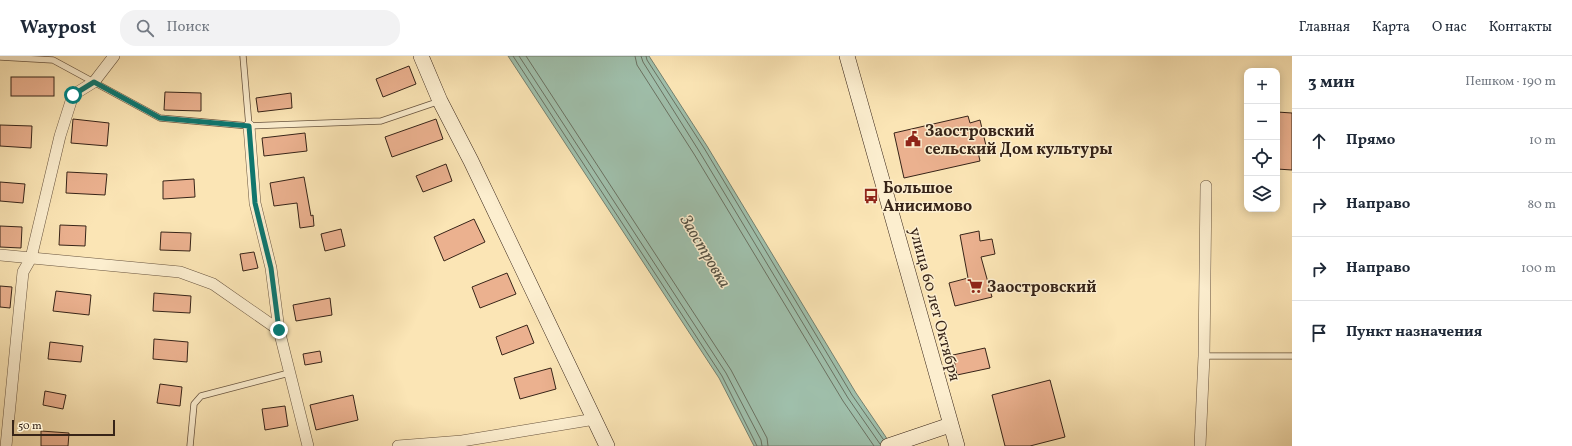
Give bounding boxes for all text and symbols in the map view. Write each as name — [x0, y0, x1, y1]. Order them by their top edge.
search box — [120, 10, 400, 46]
text: Waypost — [20, 15, 96, 41]
icon: search — [134, 17, 156, 39]
text: Поиск — [166, 17, 209, 38]
text: Главная — [1299, 18, 1350, 37]
text: Карта — [1372, 18, 1410, 37]
text: О нас — [1432, 18, 1467, 37]
text: Контакты — [1489, 18, 1552, 37]
map controls — [1244, 68, 1280, 212]
button: + — [1244, 68, 1280, 104]
text: 3 мин — [1308, 71, 1355, 94]
text: Пешком · 190 m — [1465, 73, 1556, 91]
route start — [64, 86, 82, 104]
button: − — [1244, 104, 1280, 140]
place label: Заостровский сельский Дом культуры — [925, 121, 1113, 161]
public building icon: Заостровский сельский Дом культуры — [904, 130, 922, 148]
icon: ahead — [1308, 130, 1330, 152]
text: Прямо — [1346, 130, 1395, 151]
text: 10 m — [1529, 132, 1556, 150]
button: locate — [1244, 140, 1280, 176]
button: layers — [1244, 176, 1280, 212]
place label: Большое Анисимово — [883, 178, 972, 218]
bus stop icon: Большое Анисимово — [862, 187, 880, 205]
icon: right — [1308, 194, 1330, 216]
text: Направо — [1346, 194, 1410, 215]
text: 80 m — [1527, 196, 1556, 214]
water label: Заостровка — [673, 210, 736, 293]
street label: улица 60 лет Октября — [903, 225, 965, 384]
icon: right — [1308, 258, 1330, 280]
text: Направо — [1346, 258, 1410, 279]
text: 100 m — [1521, 260, 1556, 278]
supermarket icon: Заостровский — [966, 277, 984, 295]
place label: Заостровский — [987, 277, 1097, 299]
route end — [270, 321, 288, 339]
icon: arrive — [1308, 322, 1330, 344]
text: Пункт назначения — [1346, 322, 1482, 343]
scale bar — [12, 418, 115, 437]
text: 50 m — [18, 419, 42, 434]

